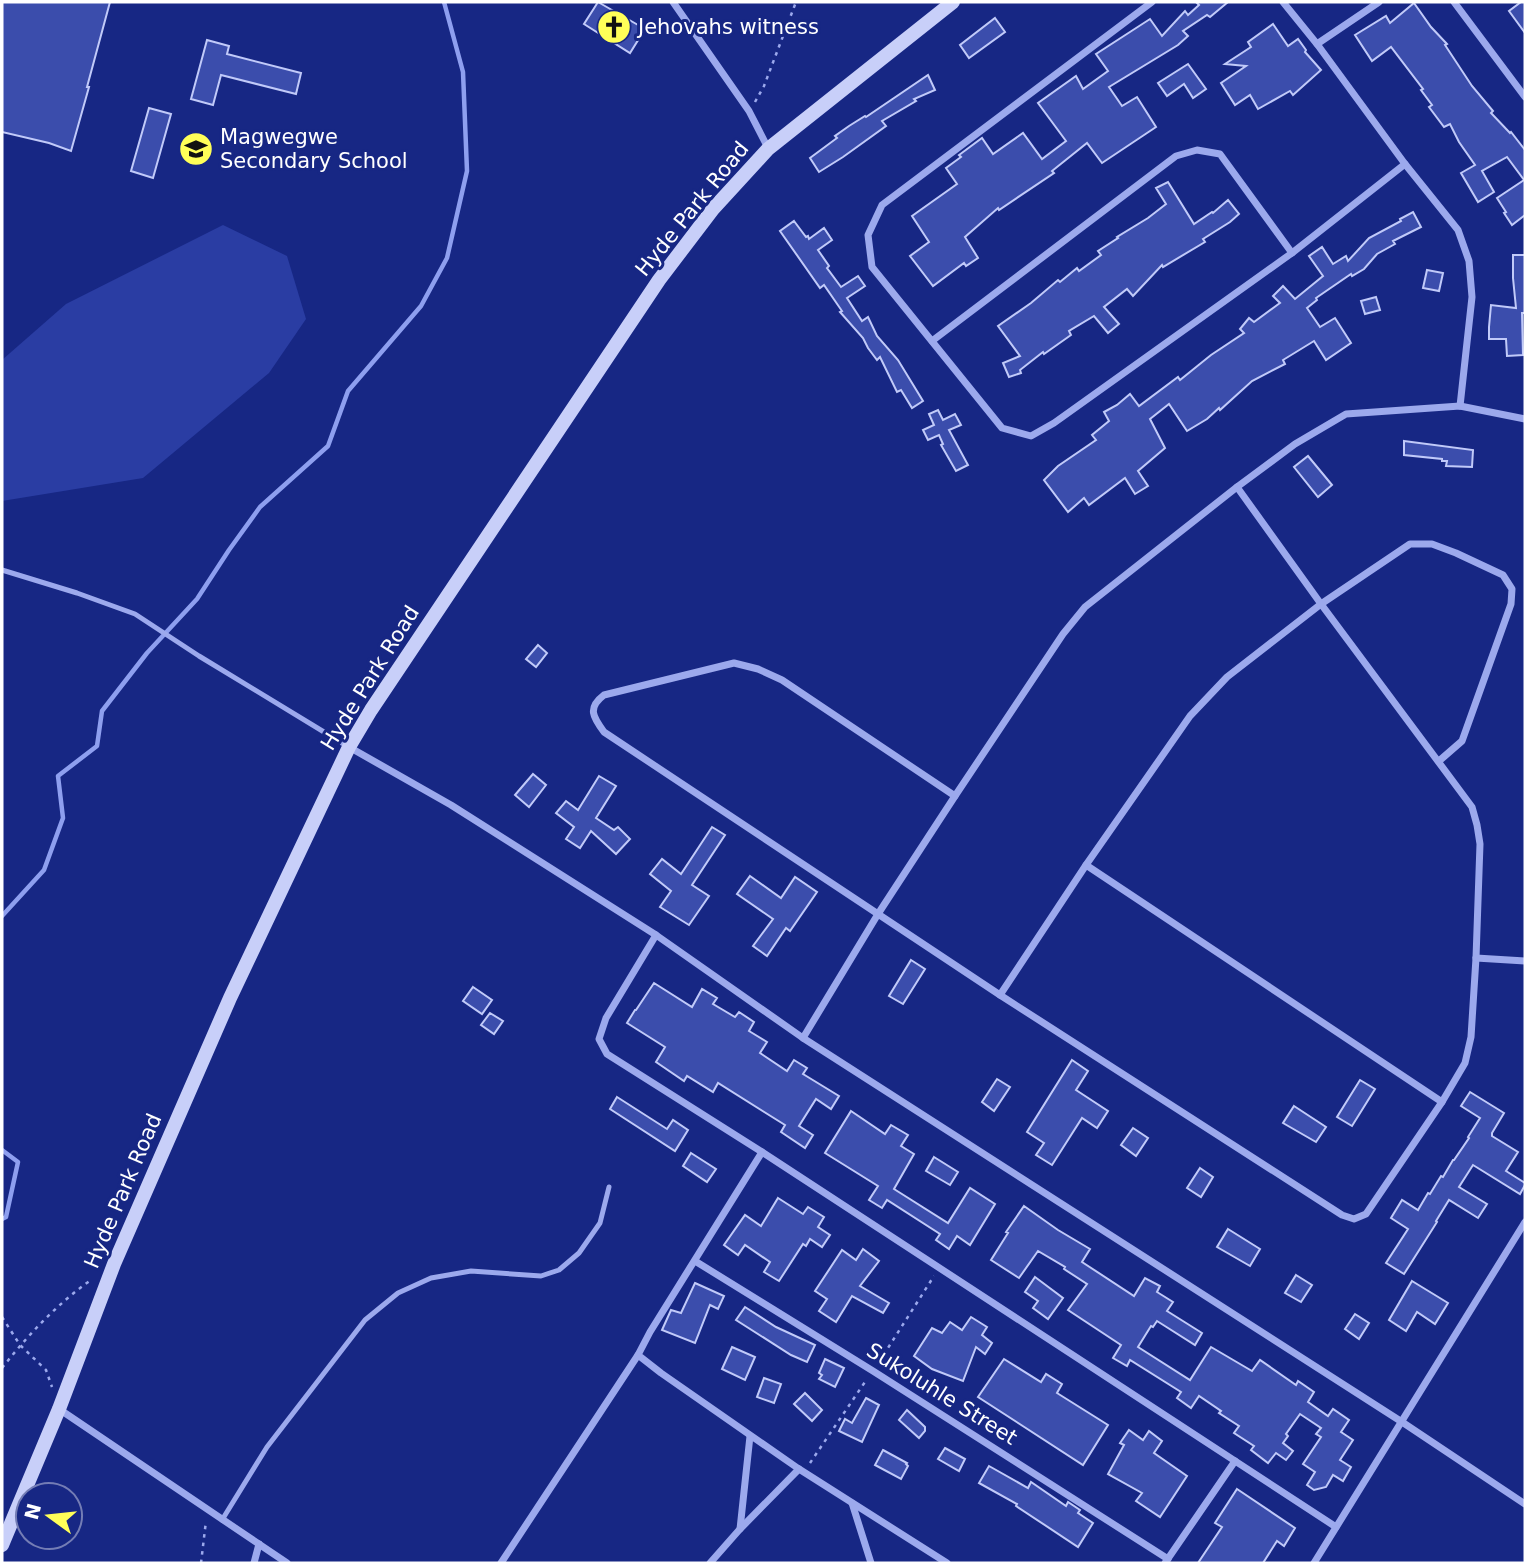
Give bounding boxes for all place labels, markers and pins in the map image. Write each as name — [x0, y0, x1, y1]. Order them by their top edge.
church icon: Jehovahs witness — [595, 8, 633, 46]
place label: Jehovahs witness — [636, 15, 819, 39]
place label: Magwegwe Secondary School — [220, 125, 408, 173]
school or university icon: Magwegwe Secondary School — [177, 130, 215, 168]

